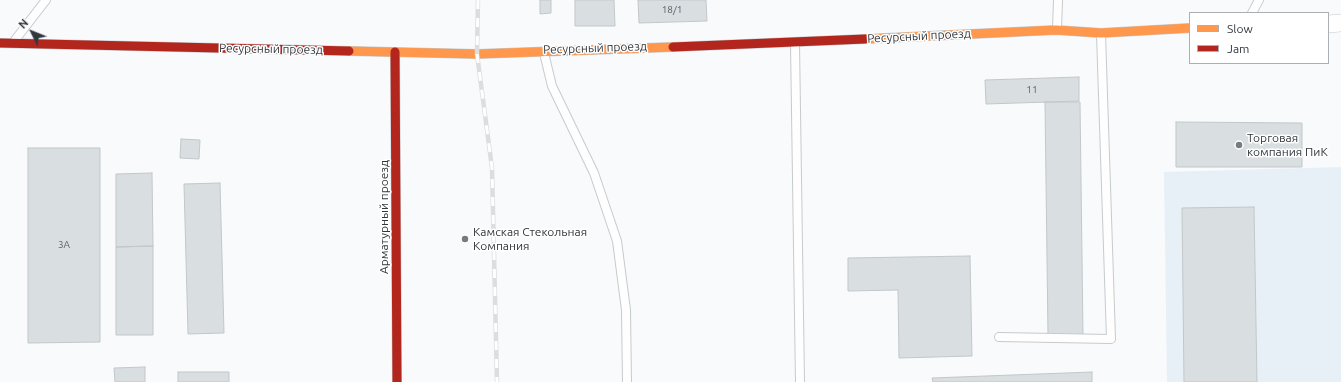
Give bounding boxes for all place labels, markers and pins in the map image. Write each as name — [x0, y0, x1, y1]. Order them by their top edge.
place label: Торговая компания ПиК — [1247, 131, 1328, 159]
marker: Торговая компания ПиК — [1234, 140, 1244, 150]
place label: Камская Стекольная Компания — [473, 225, 587, 253]
marker: Камская Стекольная Компания — [460, 234, 470, 244]

